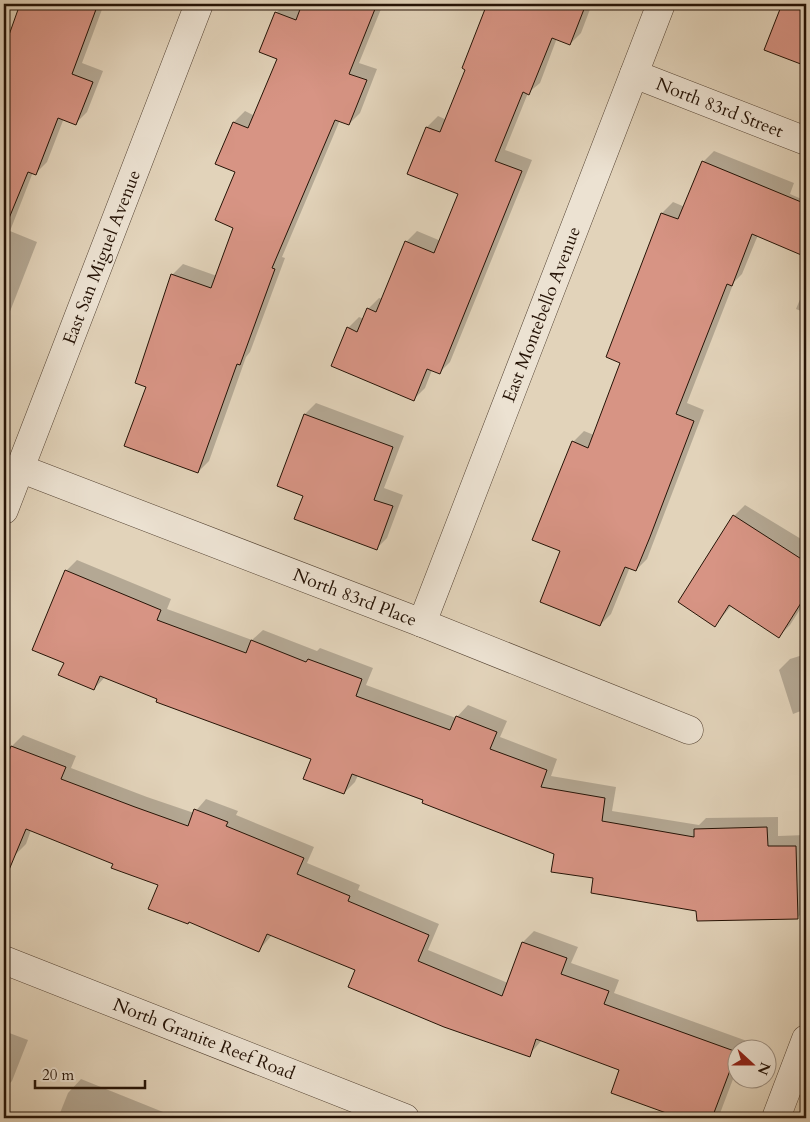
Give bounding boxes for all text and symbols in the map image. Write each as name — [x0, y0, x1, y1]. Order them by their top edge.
street label: North 83rd Street — [652, 72, 787, 144]
street label: East San Miguel Avenue — [57, 166, 147, 348]
street label: East Montebello Avenue — [496, 223, 587, 406]
street label: North 83rd Place — [289, 563, 420, 633]
street label: North Granite Reef Road — [109, 992, 299, 1087]
north arrow — [728, 1040, 778, 1090]
scale bar — [35, 1057, 145, 1089]
text: N — [753, 1059, 775, 1078]
text: 20 m — [42, 1065, 74, 1085]

